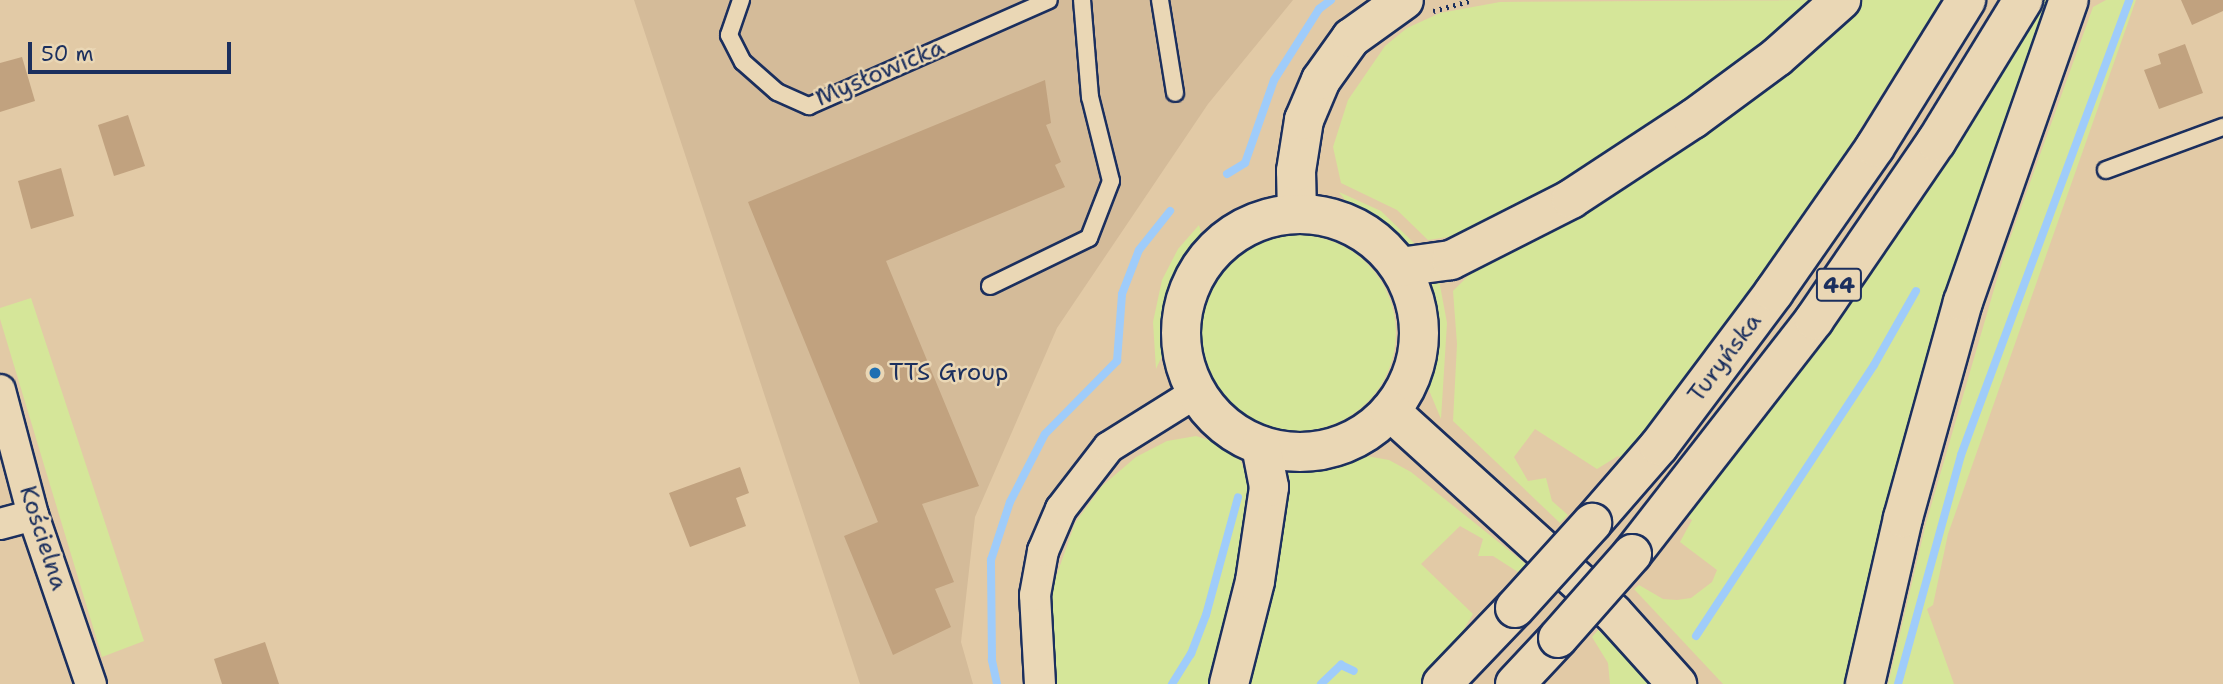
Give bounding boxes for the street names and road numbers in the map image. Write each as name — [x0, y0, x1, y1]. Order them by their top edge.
street label: Mysłowicka — [811, 33, 949, 113]
road number: 44 — [1814, 266, 1864, 304]
street label: Turyńska — [1682, 308, 1768, 408]
street label: Kościelna — [13, 482, 73, 594]

